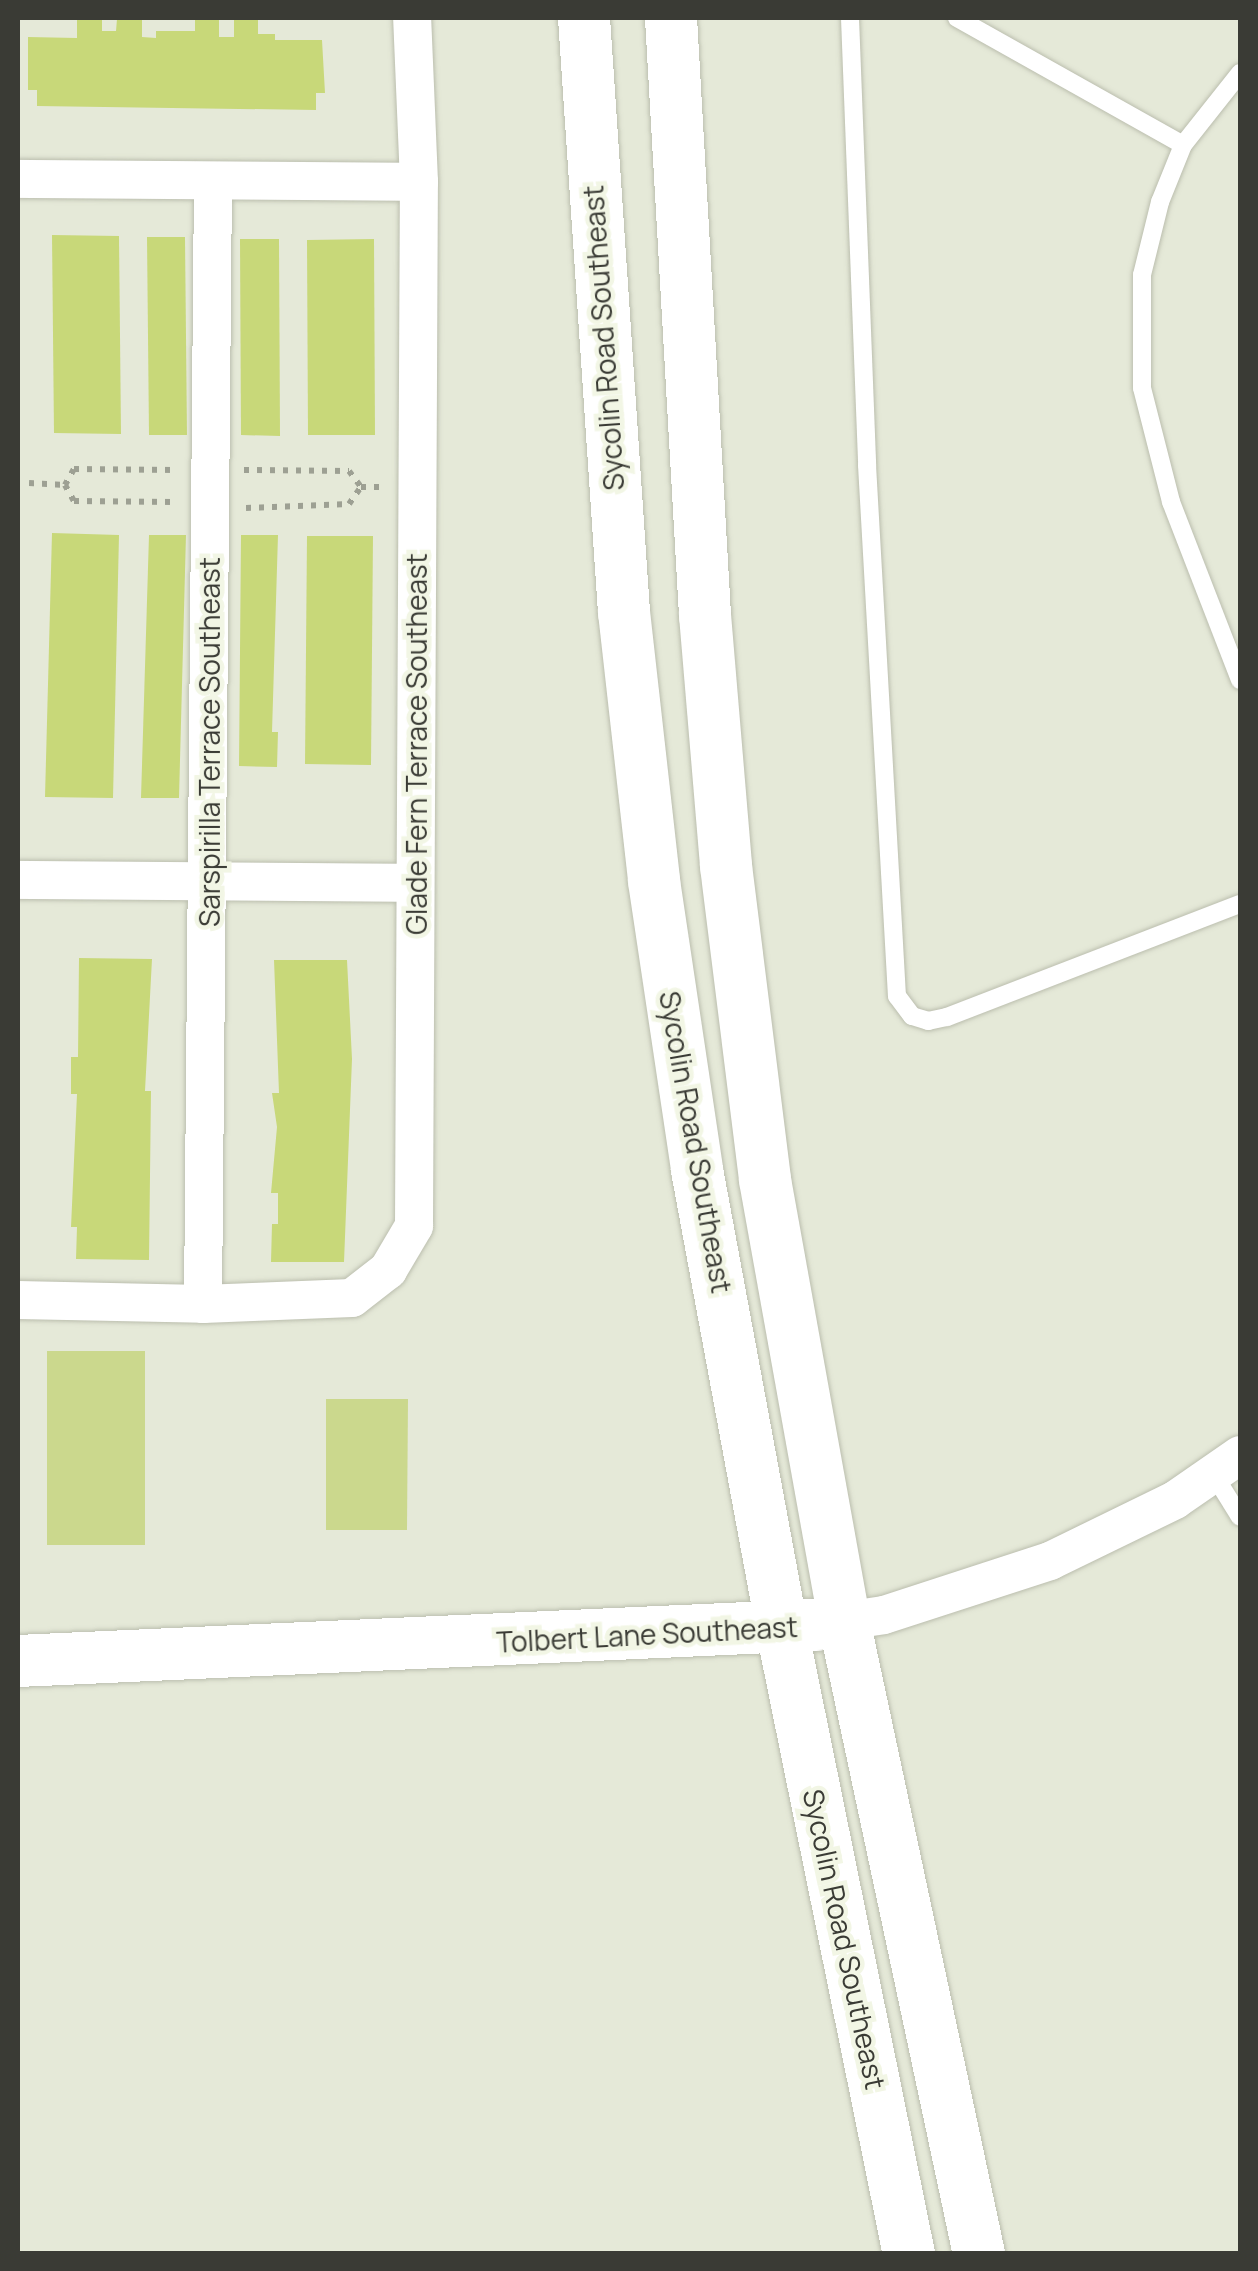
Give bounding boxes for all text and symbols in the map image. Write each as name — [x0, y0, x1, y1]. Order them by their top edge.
street label: Sycolin Road Southeast — [576, 184, 630, 492]
street label: Glade Fern Terrace Southeast — [399, 553, 433, 935]
street label: Sarspirilla Terrace Southeast — [192, 557, 226, 927]
street label: Sycolin Road Southeast — [653, 988, 739, 1296]
street label: Tolbert Lane Southeast — [496, 1609, 798, 1659]
street label: Sycolin Road Southeast — [797, 1786, 893, 2092]

